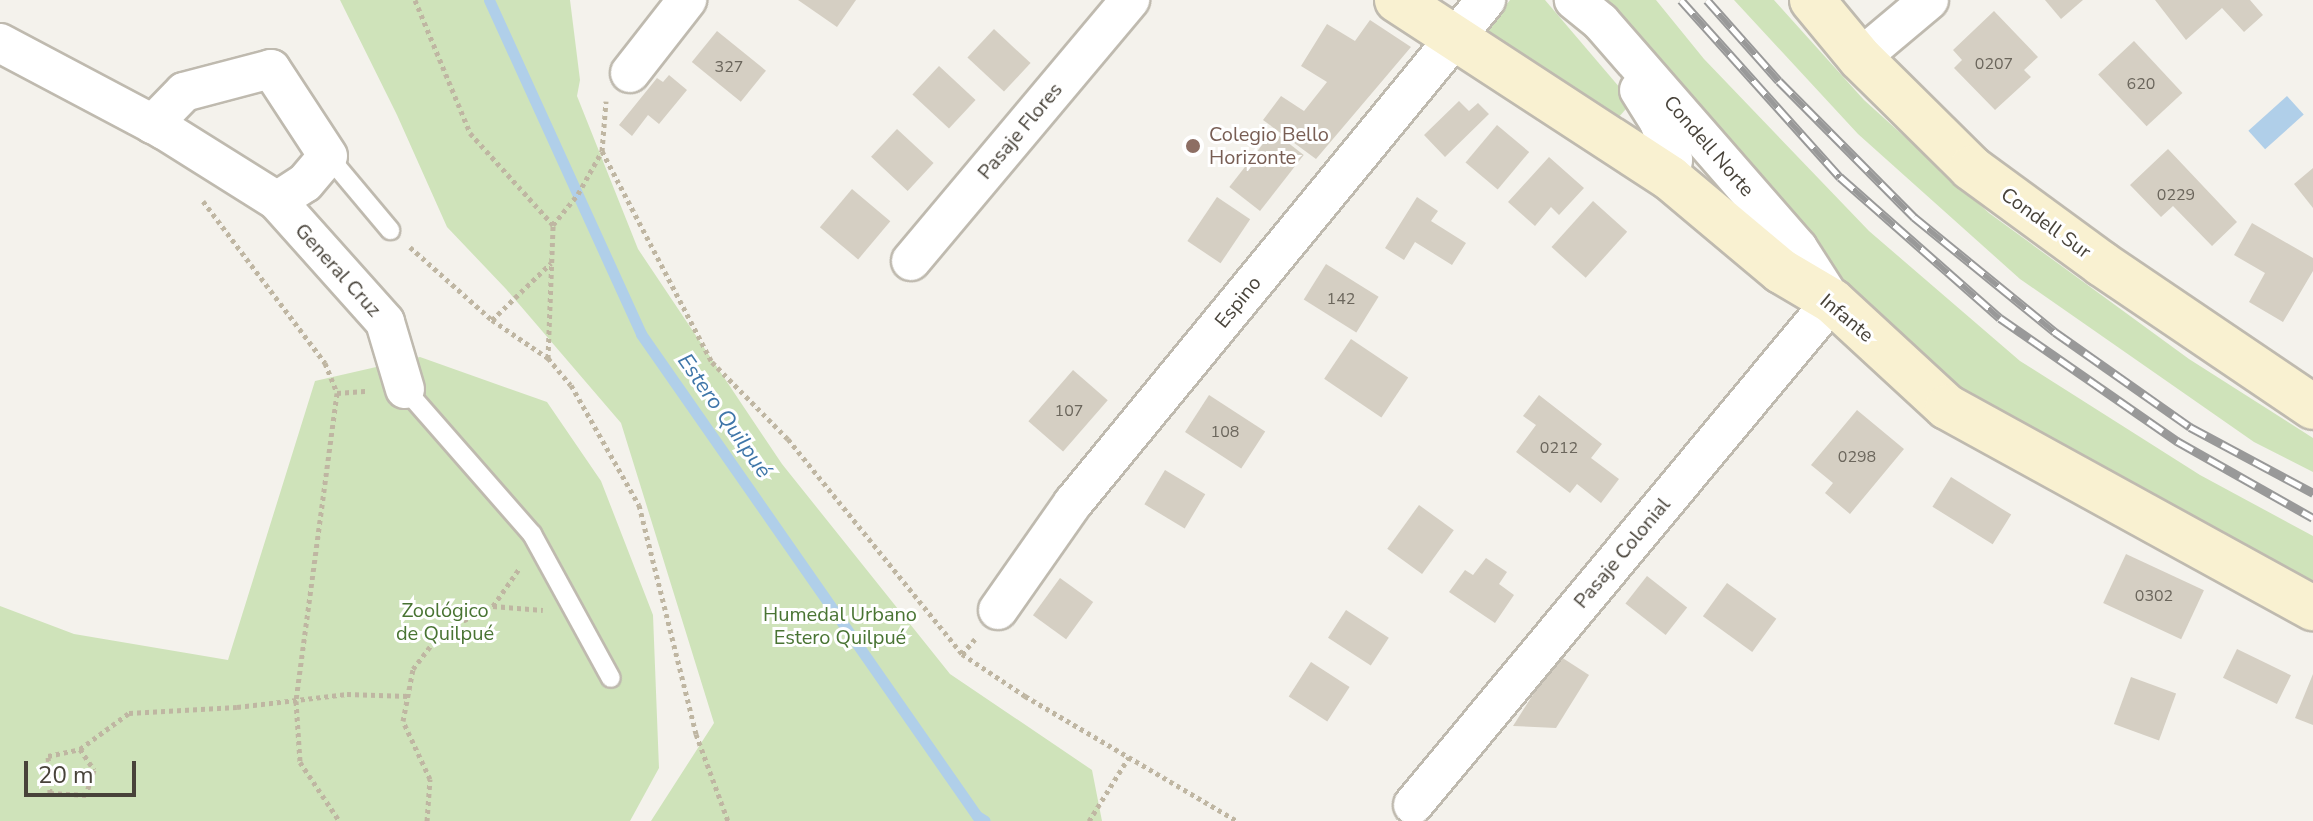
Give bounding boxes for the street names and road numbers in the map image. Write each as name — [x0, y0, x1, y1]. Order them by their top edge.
street label: Pasaje Flores — [973, 78, 1067, 184]
street label: Condell Norte — [1659, 91, 1759, 201]
street label: Condell Sur — [1996, 182, 2096, 264]
street label: General Cruz — [290, 219, 386, 321]
street label: Espino — [1210, 271, 1266, 333]
street label: Infante — [1815, 289, 1879, 347]
street label: Pasaje Colonial — [1569, 493, 1675, 613]

